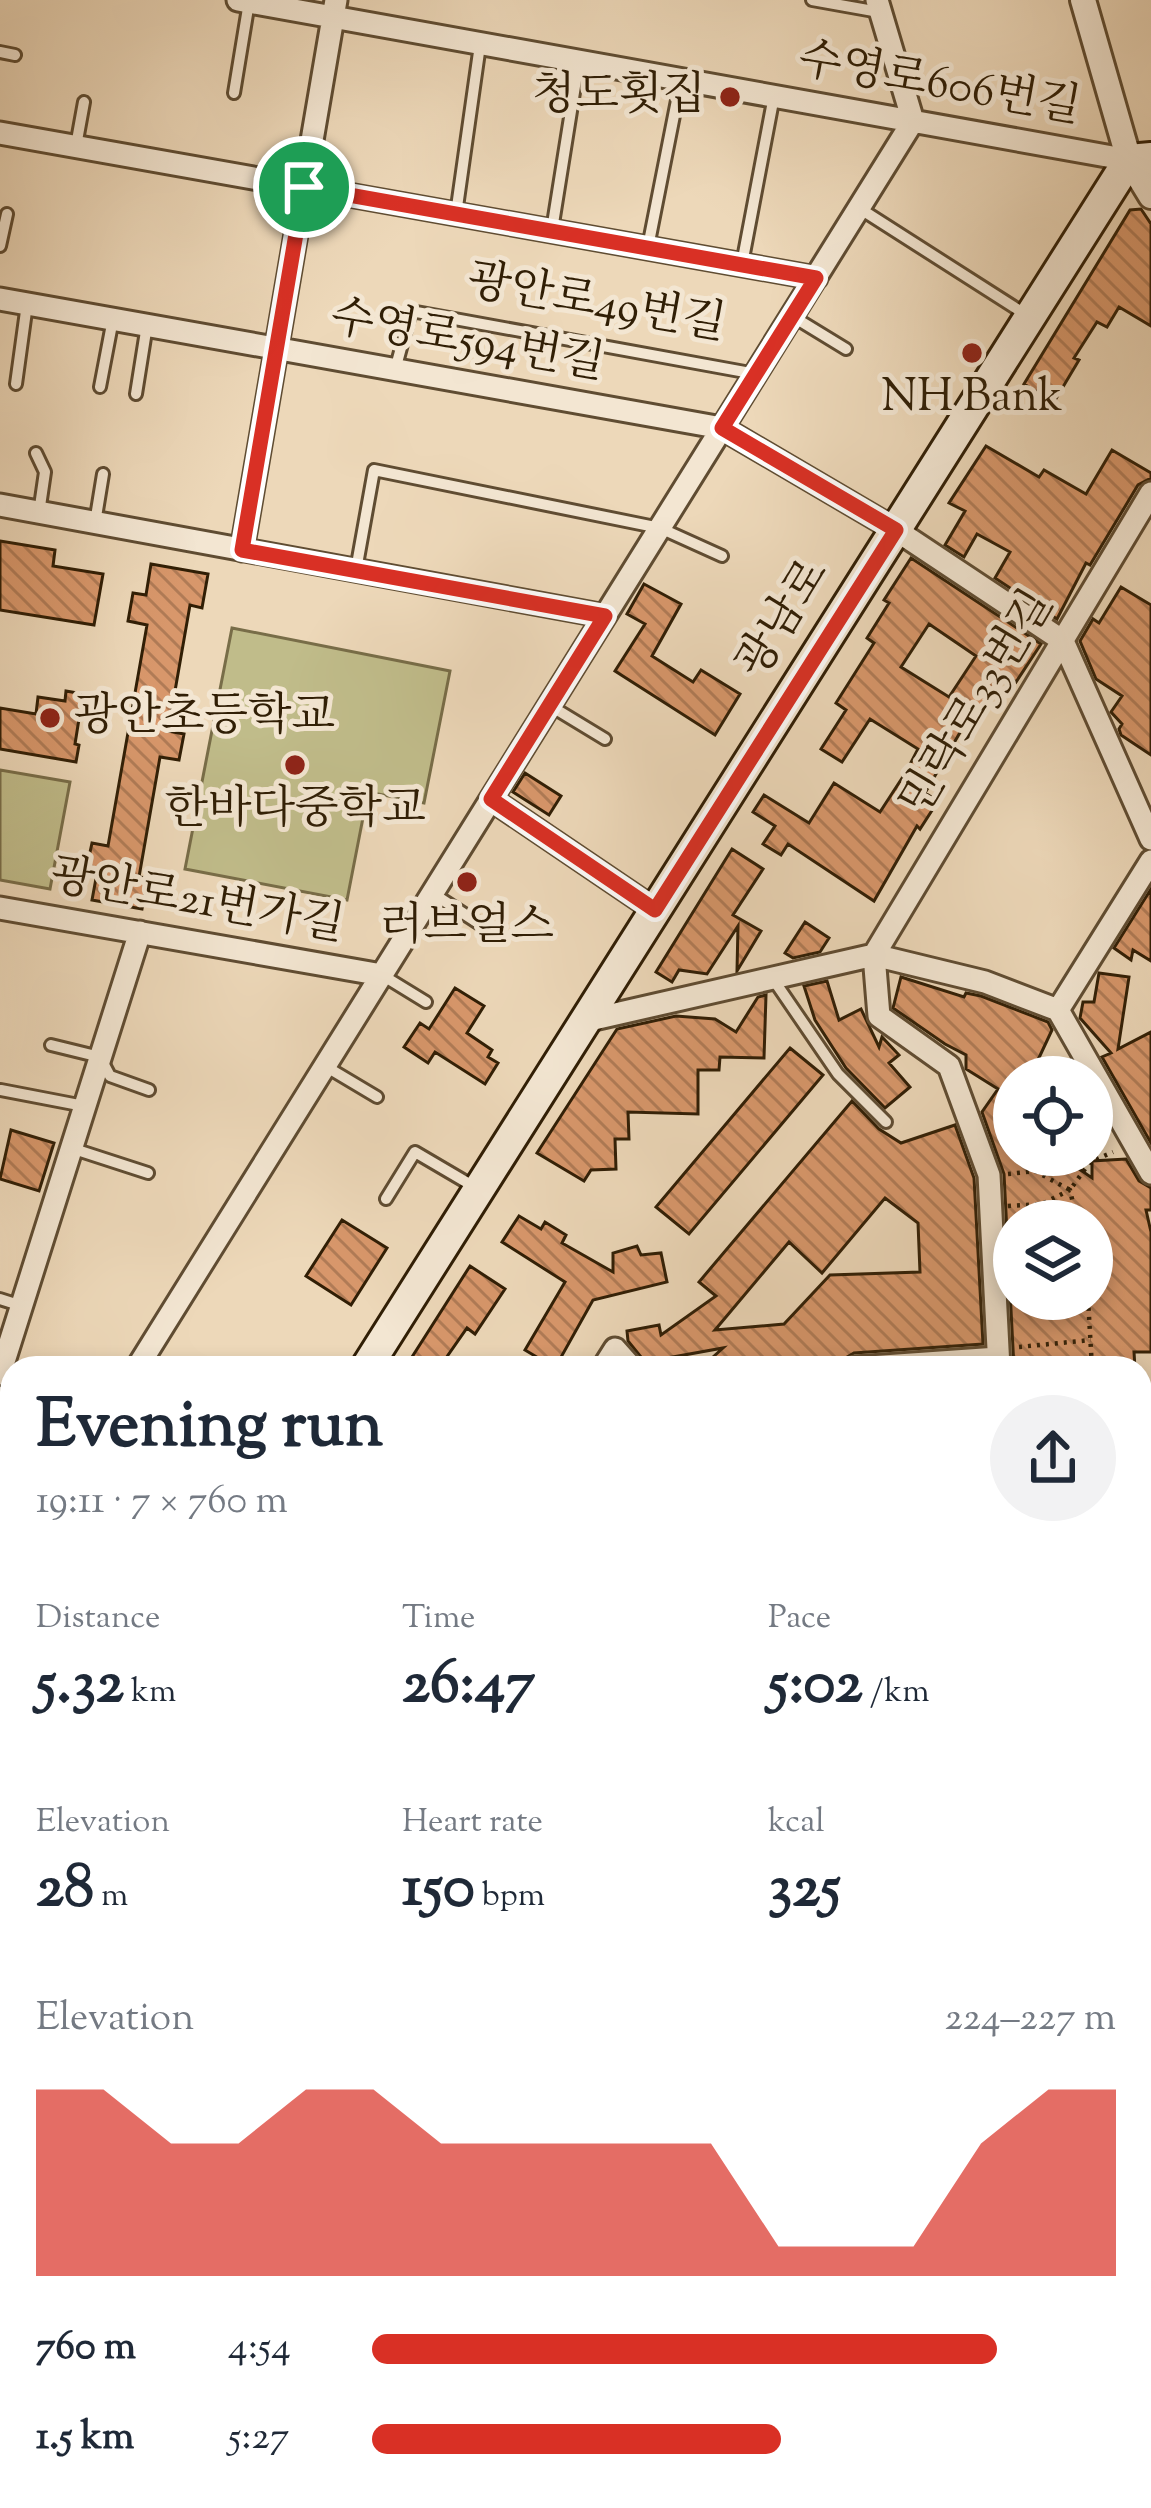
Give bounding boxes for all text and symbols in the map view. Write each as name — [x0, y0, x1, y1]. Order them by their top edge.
street label: 수영로606번길 — [793, 29, 1085, 143]
place label: 청도횟집 — [532, 65, 706, 130]
marker: 청도횟집 — [717, 84, 743, 110]
pin — [253, 136, 355, 238]
icon: arrive — [271, 154, 337, 220]
street label: 광안로49번길 — [462, 250, 730, 360]
street label: 수영로594번길 — [325, 287, 609, 399]
marker: NH Bank — [959, 340, 985, 366]
place label: NH Bank — [881, 367, 1063, 432]
street label: 광남로 — [723, 547, 847, 693]
street label: 민락로33번길 — [886, 579, 1072, 829]
place label: 광안초등학교 — [74, 686, 335, 751]
marker: 광안초등학교 — [37, 705, 63, 731]
marker: 한바다중학교 — [282, 752, 308, 778]
place label: 한바다중학교 — [165, 779, 425, 844]
street label: 광안로21번가길 — [45, 845, 349, 961]
marker: 러브얼스 — [454, 869, 480, 895]
place label: 러브얼스 — [380, 896, 554, 961]
map controls — [993, 1056, 1113, 1320]
button: locate — [993, 1056, 1113, 1176]
button: layers — [993, 1200, 1113, 1320]
text: Evening run — [36, 1382, 383, 1477]
button: share — [990, 1395, 1116, 1521]
text: 19:11 · 7 × 760 m — [36, 1475, 288, 1531]
text: Distance — [36, 1595, 160, 1643]
text: Time — [402, 1595, 475, 1643]
text: Pace — [768, 1595, 831, 1643]
text: 5.32 — [36, 1643, 124, 1730]
text: 26:47 — [402, 1643, 535, 1730]
text: 5:02 — [768, 1643, 863, 1730]
text: km — [124, 1669, 176, 1717]
text: /km — [863, 1669, 929, 1717]
text: Elevation — [36, 1799, 170, 1847]
text: Heart rate — [402, 1799, 543, 1847]
text: kcal — [768, 1799, 825, 1847]
text: 28 — [36, 1847, 94, 1934]
text: 150 — [402, 1847, 475, 1934]
text: 325 — [768, 1847, 841, 1934]
text: m — [94, 1873, 128, 1921]
text: bpm — [475, 1873, 545, 1921]
text: Elevation — [36, 1992, 194, 2048]
text: 224–227 m — [944, 1992, 1116, 2048]
text: 760 m — [36, 2321, 136, 2377]
text: 4:54 — [228, 2321, 291, 2377]
text: 1.5 km — [36, 2411, 134, 2467]
text: 5:27 — [228, 2411, 289, 2467]

